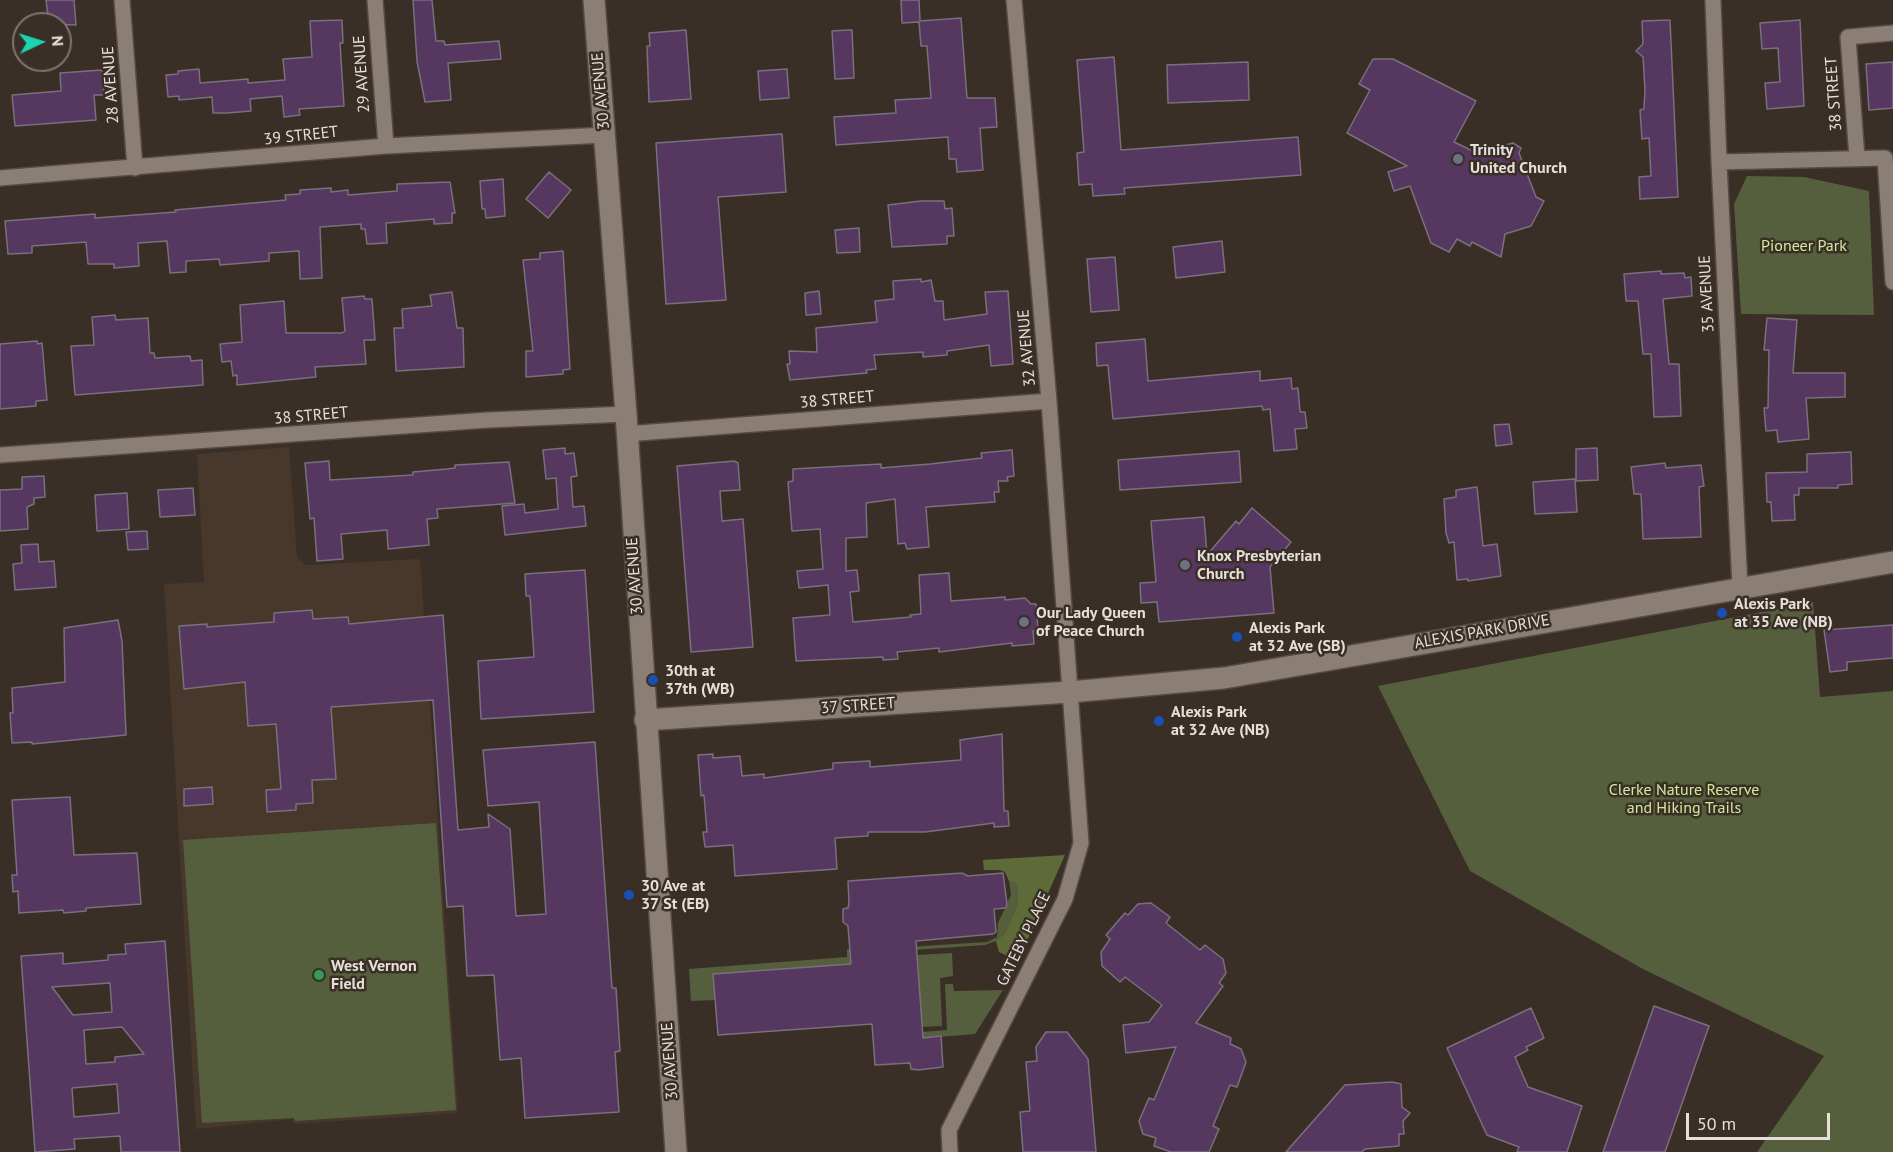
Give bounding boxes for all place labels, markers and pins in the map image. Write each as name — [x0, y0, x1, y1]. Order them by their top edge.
place label: Trinity United Church — [1470, 140, 1567, 178]
marker: Trinity United Church — [1451, 152, 1465, 166]
place label: Knox Presbyterian Church — [1197, 546, 1321, 584]
marker: Knox Presbyterian Church — [1178, 558, 1192, 572]
place label: Alexis Park at 35 Ave (NB) — [1734, 594, 1833, 632]
place label: Our Lady Queen of Peace Church — [1036, 603, 1146, 641]
marker: Alexis Park at 35 Ave (NB) — [1715, 606, 1729, 620]
marker: Our Lady Queen of Peace Church — [1017, 615, 1031, 629]
place label: Alexis Park at 32 Ave (SB) — [1249, 618, 1346, 656]
marker: Alexis Park at 32 Ave (SB) — [1230, 630, 1244, 644]
place label: 30th at 37th (WB) — [665, 661, 735, 699]
marker: 30th at 37th (WB) — [646, 673, 660, 687]
place label: Alexis Park at 32 Ave (NB) — [1171, 702, 1270, 740]
marker: Alexis Park at 32 Ave (NB) — [1152, 714, 1166, 728]
place label: 30 Ave at 37 St (EB) — [641, 876, 710, 914]
marker: 30 Ave at 37 St (EB) — [622, 888, 636, 902]
place label: West Vernon Field — [331, 956, 417, 994]
marker: West Vernon Field — [312, 968, 326, 982]

